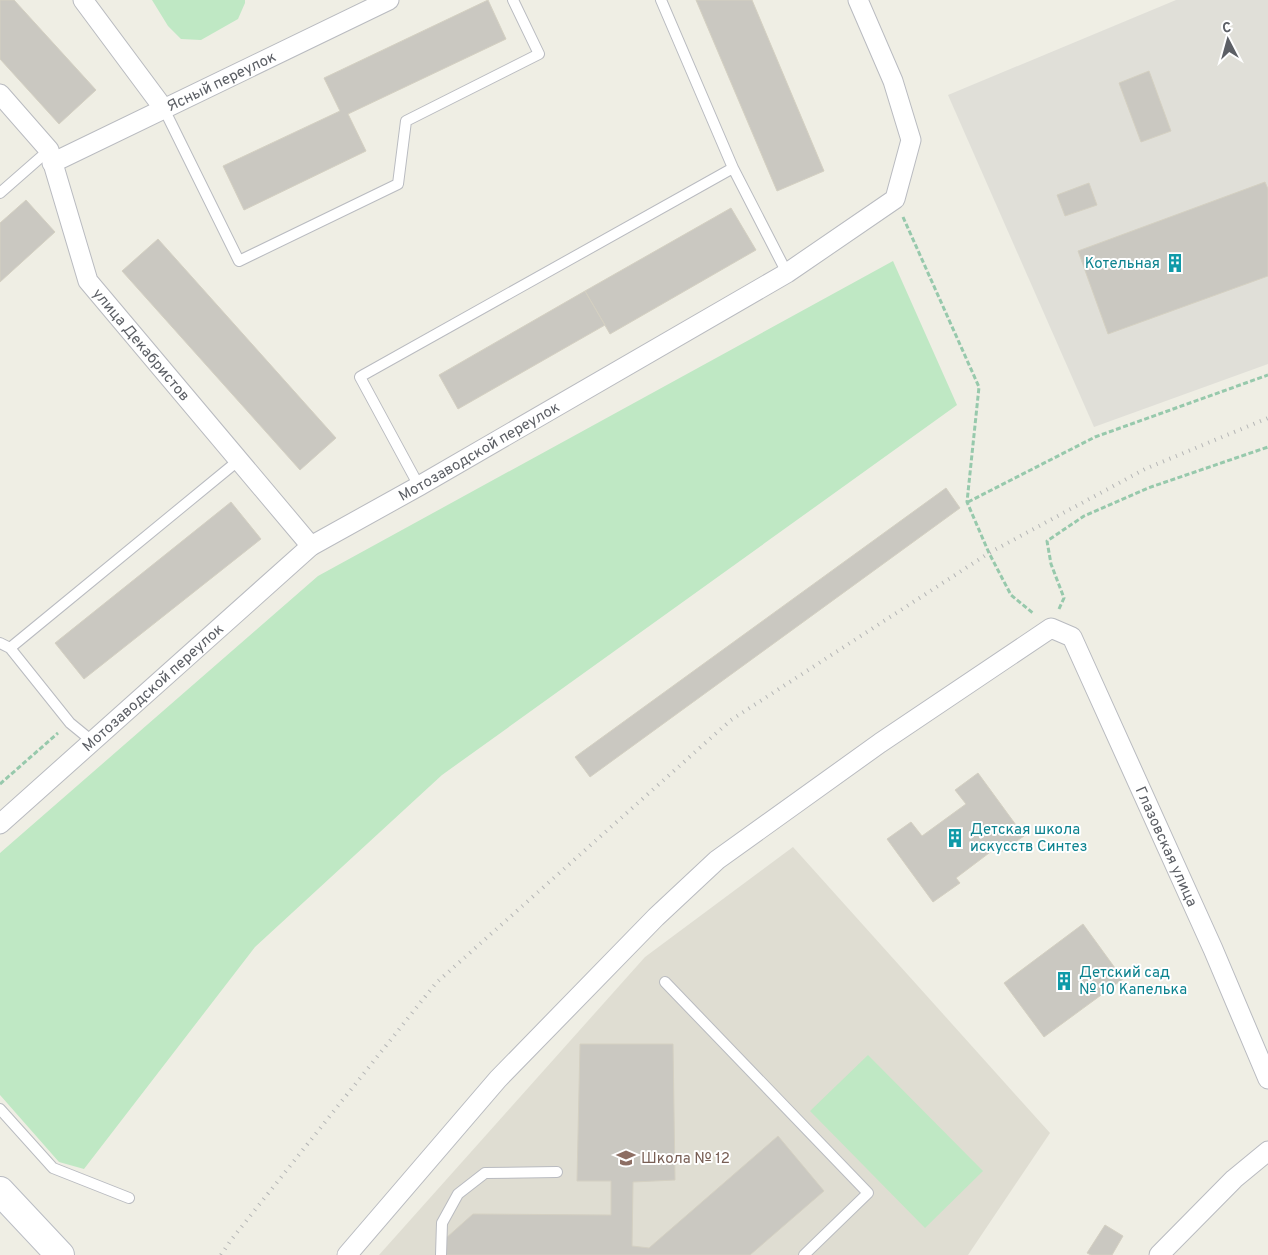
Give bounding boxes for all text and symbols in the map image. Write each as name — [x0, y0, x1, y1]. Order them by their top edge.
north arrow — [1203, 15, 1253, 65]
text: С — [1221, 20, 1232, 37]
street label: Ясный переулок — [164, 48, 280, 117]
building icon: Котельная — [1164, 252, 1186, 274]
place label: Котельная — [1085, 255, 1160, 274]
street label: улица Декабристов — [87, 285, 193, 406]
street label: Мотозаводской переулок — [396, 398, 564, 506]
street label: Мотозаводской переулок — [79, 620, 228, 757]
street label: Глазовская улица — [1130, 784, 1201, 910]
place label: Детская школа искусств Синтез — [970, 821, 1088, 857]
building icon: Детская школа искусств Синтез — [944, 827, 966, 849]
place label: Детский сад № 10 Капелька — [1079, 964, 1187, 1000]
building icon: Детский сад № 10 Капелька — [1053, 970, 1075, 992]
school or university icon: Школа № 12 — [615, 1147, 637, 1169]
place label: Школа № 12 — [641, 1150, 730, 1169]

